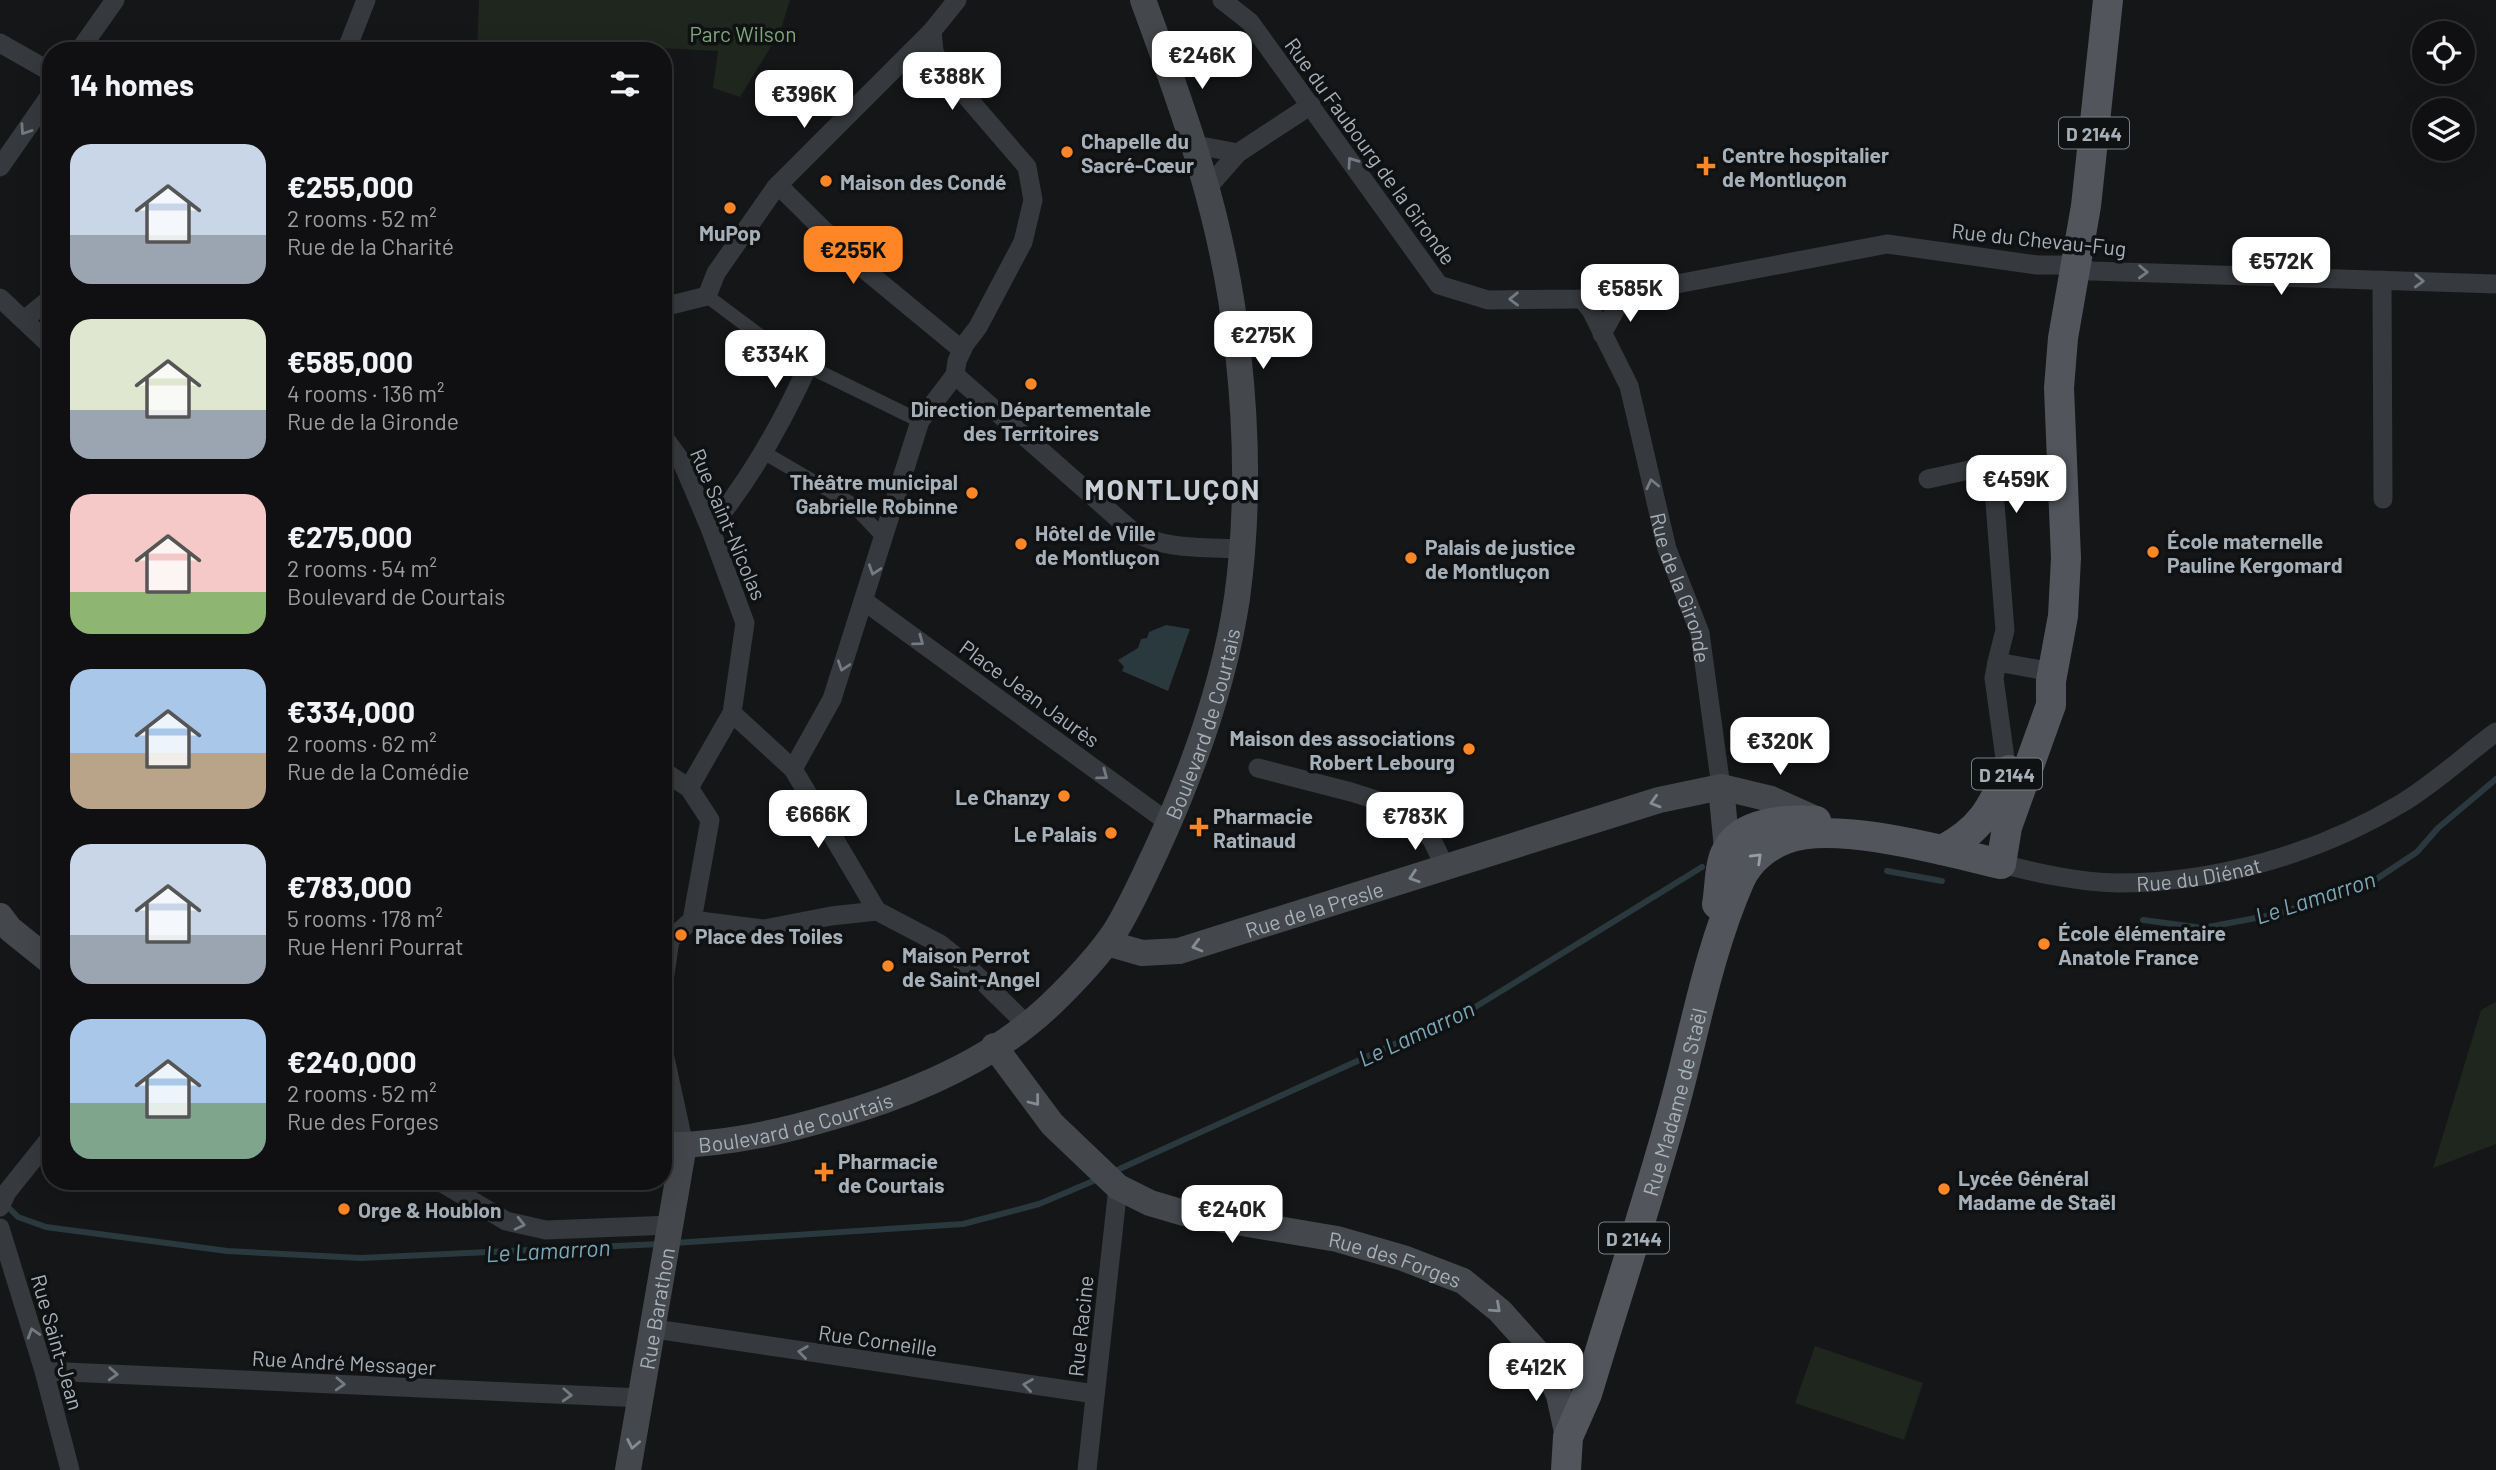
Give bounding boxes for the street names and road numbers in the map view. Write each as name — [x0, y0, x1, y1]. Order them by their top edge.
street label: Rue du Faubourg de la Gironde — [1280, 33, 1462, 269]
road number: D 2144 — [2059, 118, 2129, 148]
street label: Rue du Chevau-Fug — [1950, 217, 2128, 261]
street label: Rue Saint-Nicolas — [686, 444, 772, 604]
street label: Rue de la Gironde — [1646, 510, 1716, 664]
street label: Boulevard de Courtais — [1159, 626, 1244, 823]
street label: Place Jean Jaurès — [955, 634, 1105, 752]
road number: D 2144 — [1972, 758, 2042, 790]
street label: Rue du Diénat — [2136, 851, 2264, 895]
street label: Rue de la Presle — [1242, 875, 1386, 942]
street label: Rue Madame de Staël — [1636, 1005, 1711, 1199]
street label: Boulevard de Courtais — [697, 1086, 896, 1156]
road number: D 2144 — [1599, 1222, 1669, 1254]
street label: Rue des Forges — [1327, 1225, 1465, 1292]
street label: Rue Barathon — [633, 1246, 679, 1371]
street label: Rue Saint-Jean — [27, 1271, 89, 1413]
street label: Rue Racine — [1062, 1274, 1098, 1378]
street label: Rue Corneille — [817, 1319, 939, 1361]
street label: Rue André Messager — [251, 1345, 437, 1379]

